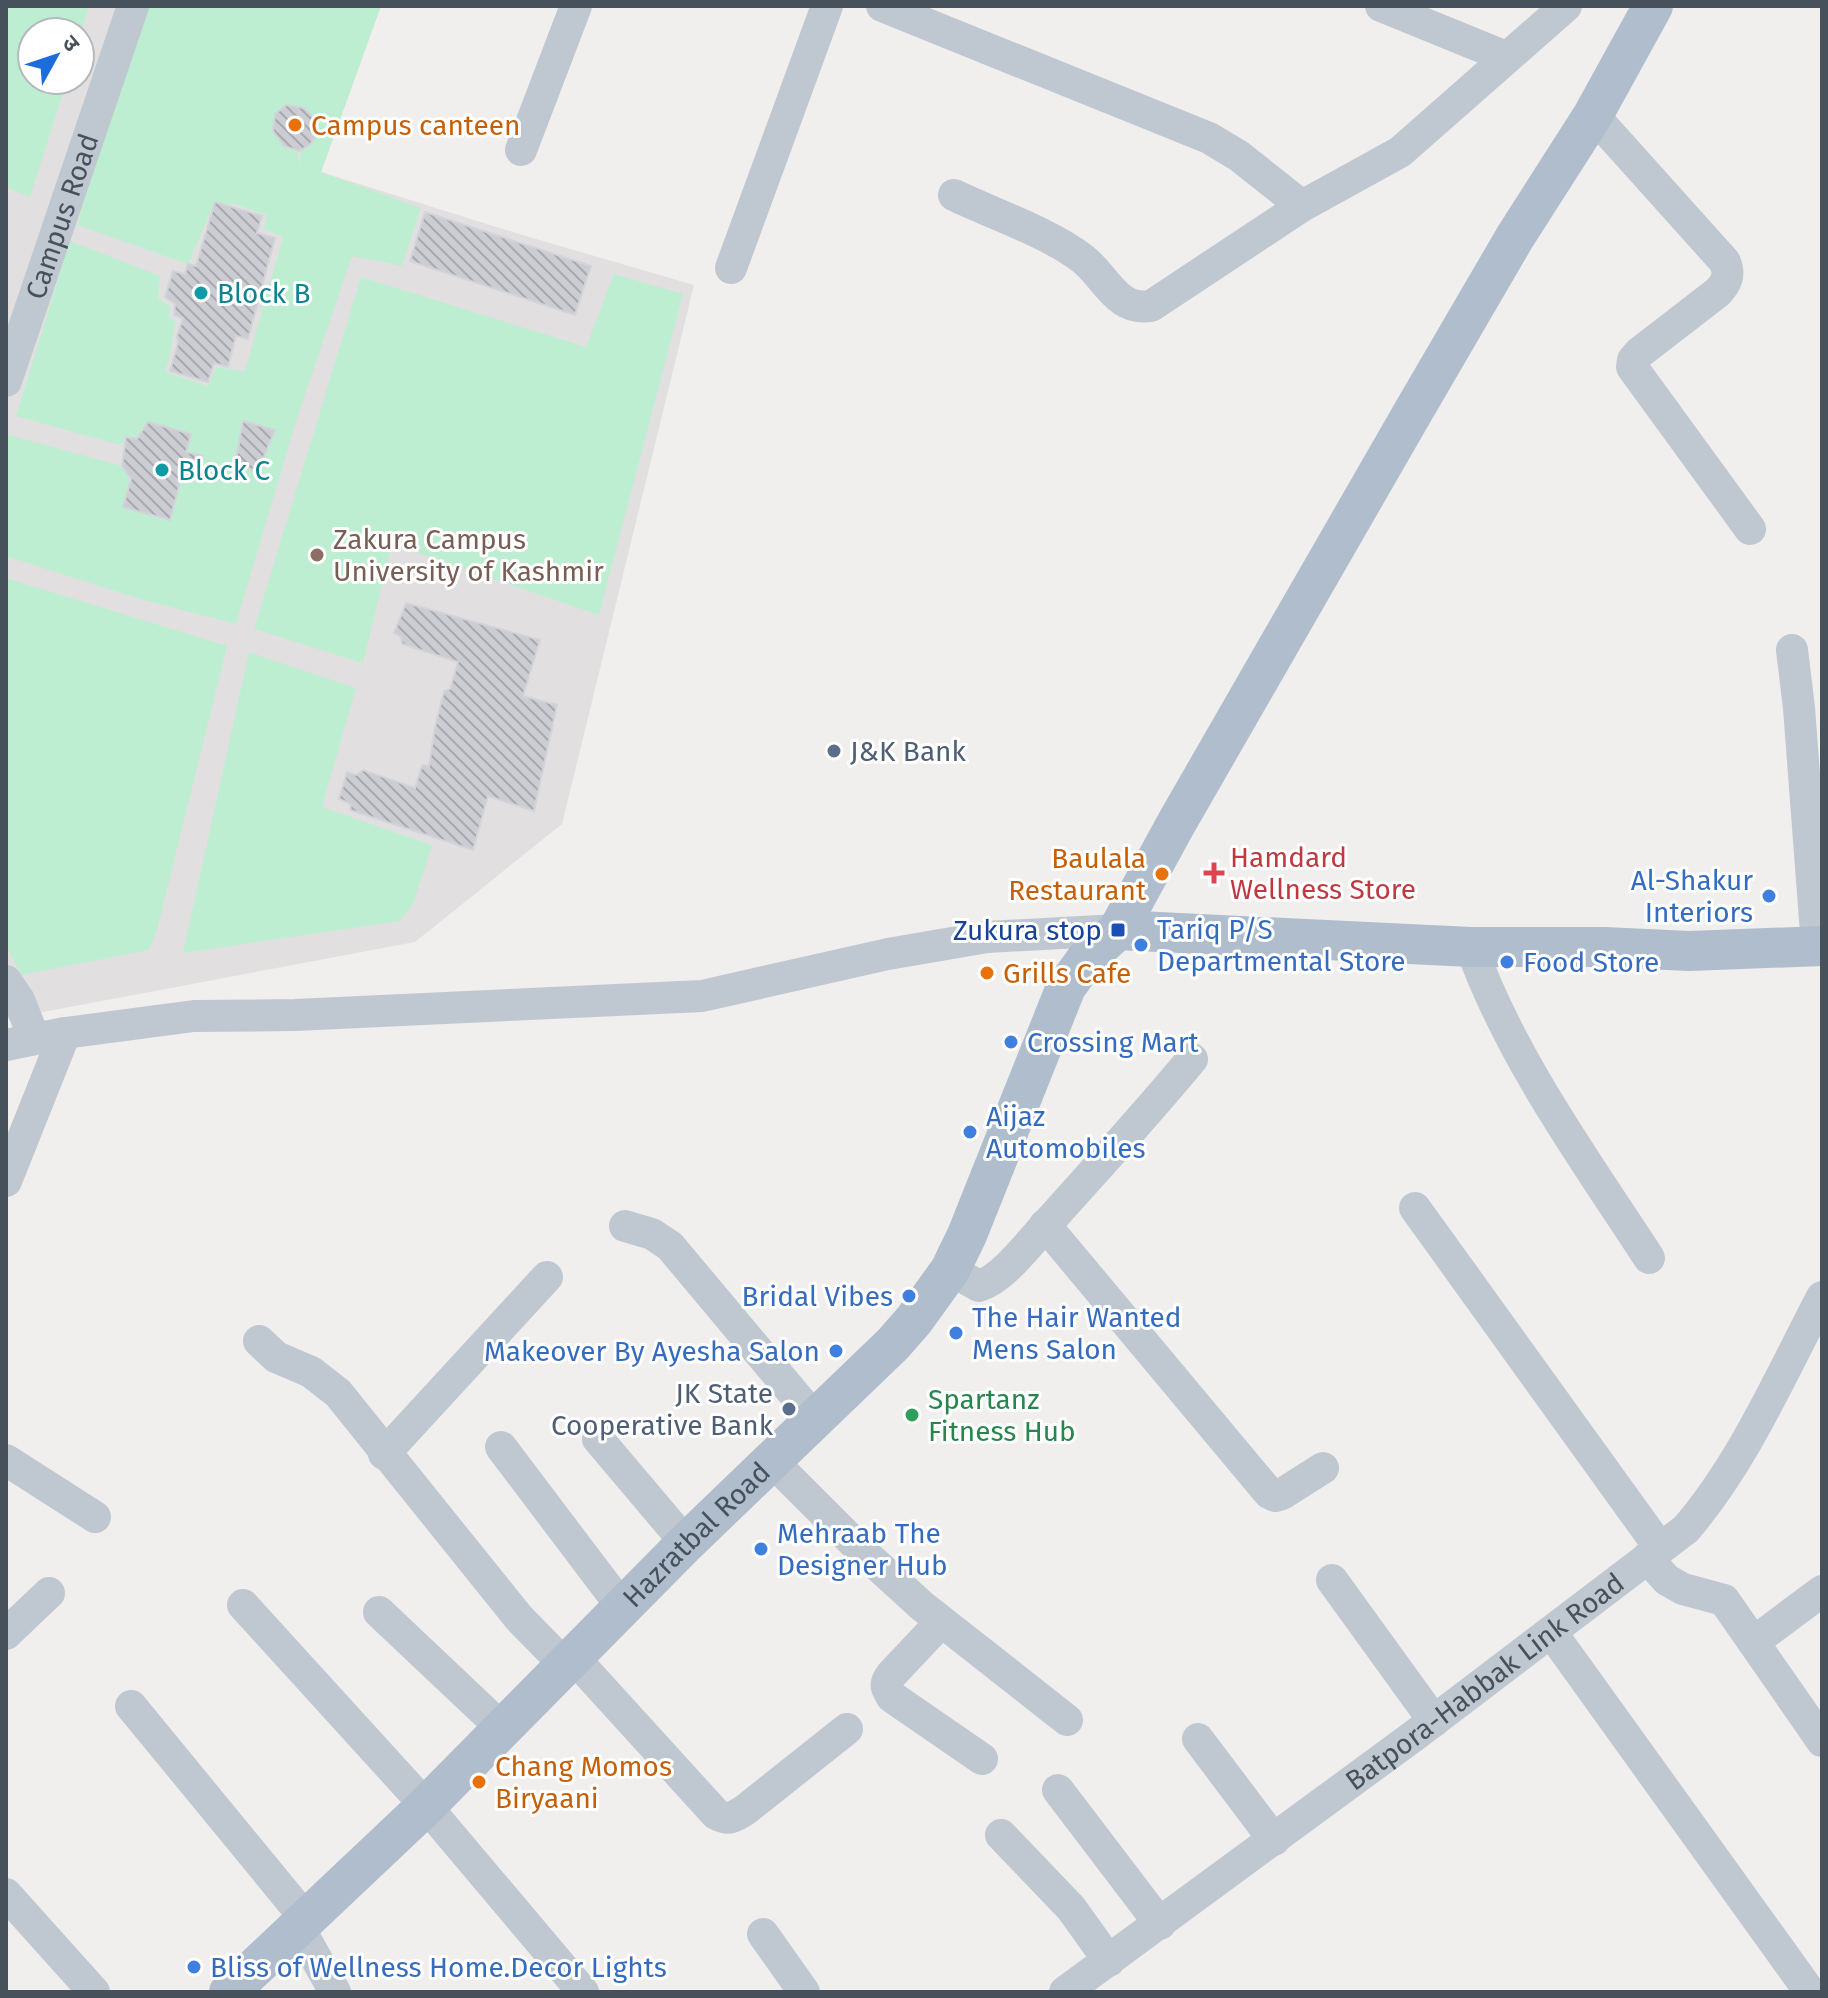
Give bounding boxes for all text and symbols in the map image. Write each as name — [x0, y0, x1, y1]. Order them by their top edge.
north arrow — [16, 16, 96, 96]
text: उ — [56, 30, 86, 58]
place label: Campus canteen — [311, 109, 520, 142]
marker: Campus canteen — [286, 116, 304, 134]
street label: Campus Road — [19, 129, 106, 303]
place label: Block B — [217, 277, 311, 310]
marker: Block B — [192, 284, 210, 302]
place label: Block C — [178, 454, 271, 487]
marker: Block C — [153, 461, 171, 479]
place label: Zakura Campus University of Kashmir — [333, 523, 604, 588]
marker: Zakura Campus University of Kashmir — [308, 546, 326, 564]
place label: J&K Bank — [850, 735, 967, 768]
marker: J&K Bank — [825, 742, 843, 760]
place label: Hamdard Wellness Store — [1230, 841, 1416, 906]
place label: Baulala Restaurant — [1008, 842, 1147, 907]
marker: Hamdard Wellness Store — [1205, 864, 1223, 882]
place label: Al-Shakur Interiors — [1631, 864, 1753, 929]
marker: Baulala Restaurant — [1153, 865, 1171, 883]
marker: Al-Shakur Interiors — [1760, 887, 1778, 905]
place label: Tariq P/S Departmental Store — [1157, 913, 1405, 978]
place label: Zukura stop — [953, 914, 1102, 947]
marker: Zukura stop — [1109, 921, 1127, 939]
marker: Tariq P/S Departmental Store — [1132, 936, 1150, 954]
place label: Food Store — [1523, 946, 1659, 979]
marker: Food Store — [1498, 953, 1516, 971]
place label: Grills Cafe — [1003, 957, 1131, 990]
marker: Grills Cafe — [978, 964, 996, 982]
place label: Crossing Mart — [1027, 1026, 1200, 1059]
marker: Crossing Mart — [1002, 1033, 1020, 1051]
place label: Aijaz Automobiles — [986, 1100, 1146, 1165]
marker: Aijaz Automobiles — [961, 1123, 979, 1141]
place label: Bridal Vibes — [742, 1280, 893, 1313]
marker: Bridal Vibes — [900, 1287, 918, 1305]
place label: The Hair Wanted Mens Salon — [972, 1301, 1182, 1366]
marker: The Hair Wanted Mens Salon — [947, 1324, 965, 1342]
place label: Makeover By Ayesha Salon — [484, 1335, 820, 1368]
marker: Makeover By Ayesha Salon — [827, 1342, 845, 1360]
place label: JK State Cooperative Bank — [551, 1377, 774, 1442]
place label: Spartanz Fitness Hub — [928, 1383, 1076, 1448]
marker: JK State Cooperative Bank — [780, 1400, 798, 1418]
marker: Spartanz Fitness Hub — [903, 1406, 921, 1424]
street label: Hazratbal Road — [616, 1455, 777, 1614]
place label: Mehraab The Designer Hub — [777, 1517, 948, 1582]
marker: Mehraab The Designer Hub — [752, 1540, 770, 1558]
street label: Batpora-Habbak Link Road — [1339, 1566, 1631, 1797]
place label: Chang Momos Biryaani — [495, 1750, 672, 1815]
marker: Chang Momos Biryaani — [470, 1773, 488, 1791]
place label: Bliss of Wellness Home.Decor Lights — [210, 1951, 667, 1984]
marker: Bliss of Wellness Home.Decor Lights — [185, 1958, 203, 1976]

